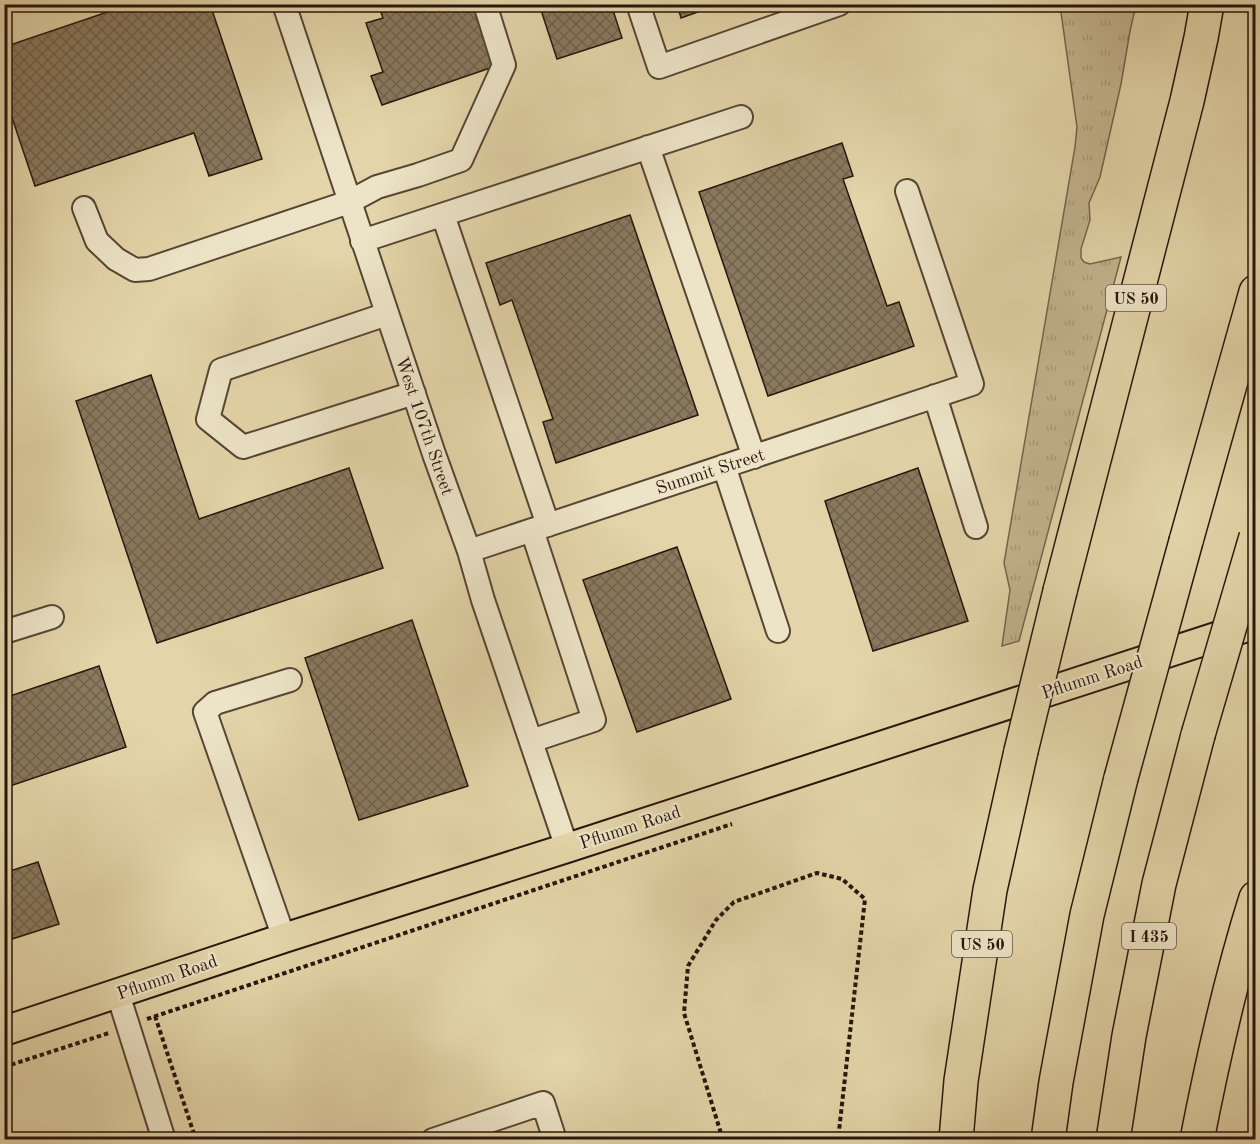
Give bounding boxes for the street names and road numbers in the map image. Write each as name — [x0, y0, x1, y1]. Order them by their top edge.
road number: US 50 — [1106, 285, 1166, 311]
street label: West 107th Street — [392, 355, 456, 498]
street label: Summit Street — [654, 446, 767, 498]
street label: Pflumm Road — [1040, 653, 1145, 703]
street label: Pflumm Road — [578, 803, 683, 853]
road number: I 435 — [1122, 923, 1176, 949]
road number: US 50 — [952, 931, 1012, 957]
street label: Pflumm Road — [115, 952, 220, 1004]

